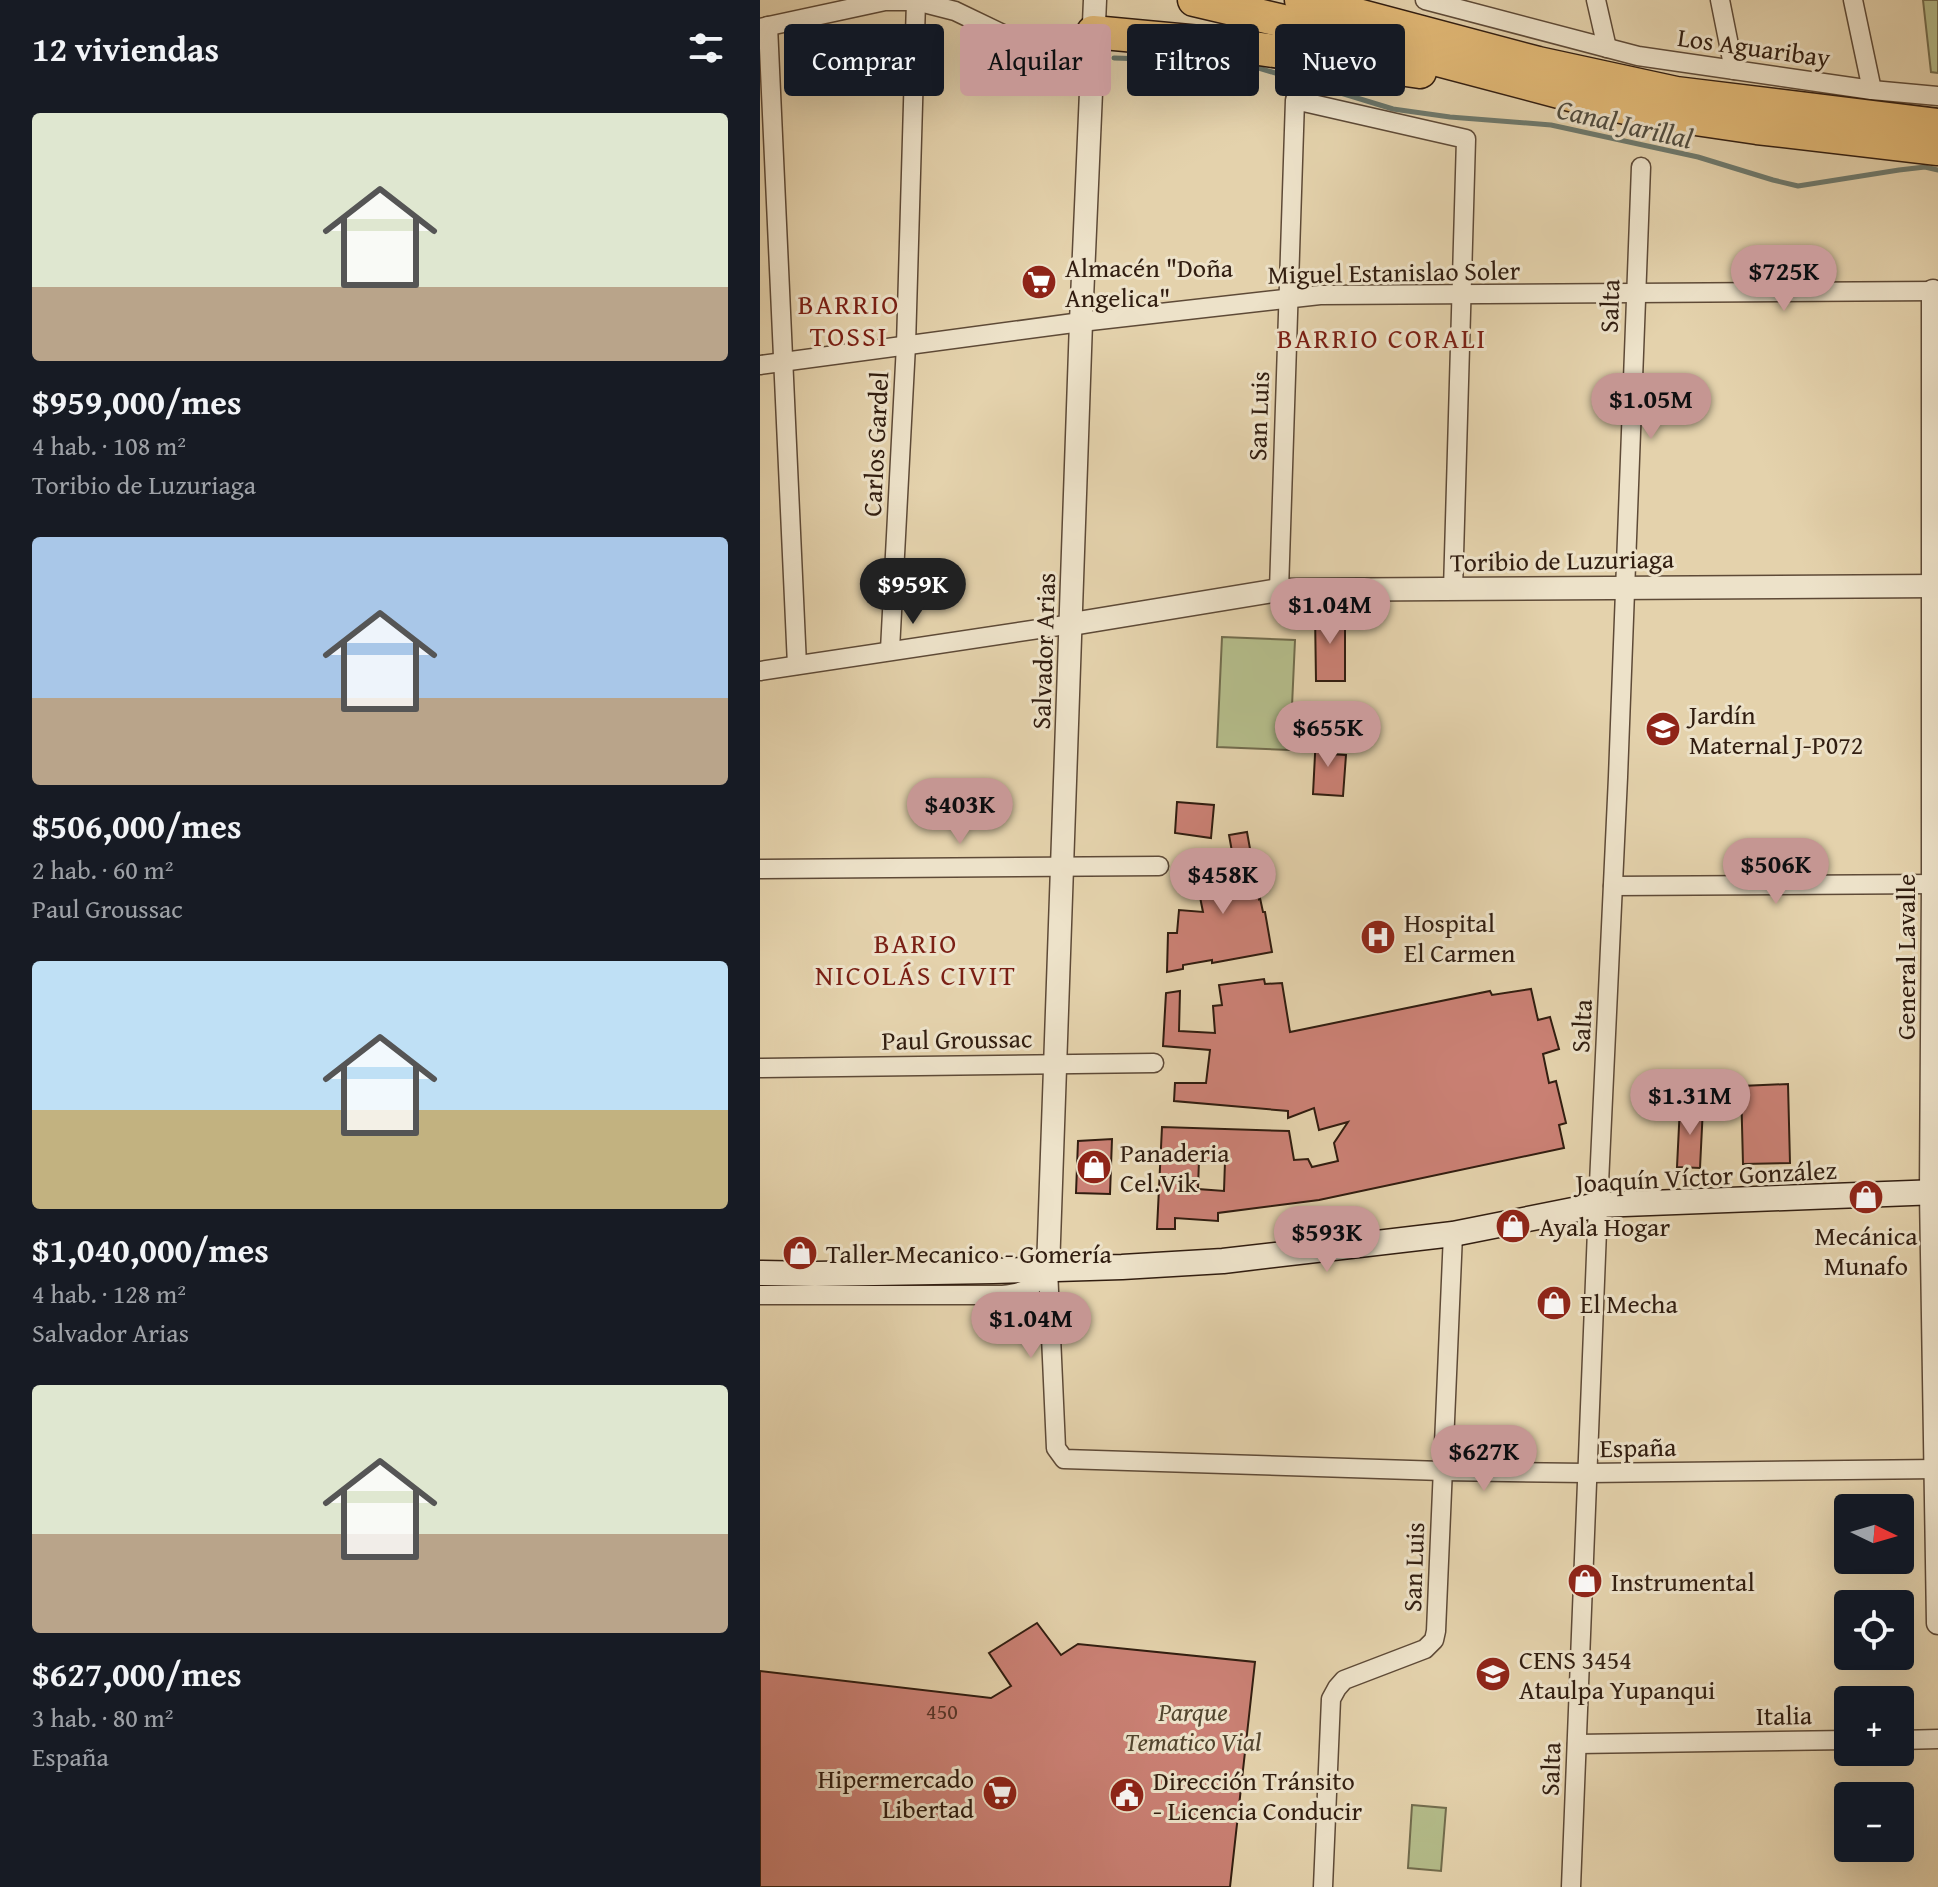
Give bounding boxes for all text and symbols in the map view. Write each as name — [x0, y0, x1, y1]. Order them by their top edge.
street label: Los Aguaribay — [1675, 17, 1833, 77]
text: 12 viviendas — [32, 24, 219, 73]
chip: Comprar — [784, 24, 944, 96]
chip: Alquilar — [960, 24, 1111, 96]
chip: Filtros — [1127, 24, 1259, 96]
chip: Nuevo — [1275, 24, 1405, 96]
icon: filters — [684, 26, 728, 70]
water label: Canal Jarillal — [1553, 87, 1697, 159]
icon: home — [308, 165, 452, 309]
pin: $725K — [1728, 245, 1840, 313]
place label: Almacén "Doña Angelica" — [1065, 248, 1234, 317]
street label: Miguel Estanislao Soler — [1267, 250, 1521, 294]
text: $725K — [1749, 251, 1819, 290]
supermarket icon: Almacén "Doña Angelica" — [1020, 263, 1058, 301]
street label: Salta — [1589, 278, 1629, 334]
district label: BARRIO TOSSI — [798, 283, 900, 356]
district label: BARRIO CORALI — [1277, 317, 1487, 358]
street label: Carlos Gardel — [852, 370, 898, 518]
street label: San Luis — [1237, 371, 1279, 461]
pin: $1.05M — [1586, 373, 1716, 441]
text: $959,000/mes — [32, 377, 242, 426]
text: $1.05M — [1609, 379, 1693, 418]
text: 4 hab. · 108 m² — [32, 426, 186, 465]
text: Toribio de Luzuriaga — [32, 465, 256, 504]
street label: Toribio de Luzuriaga — [1450, 539, 1675, 581]
pin: $959K — [857, 558, 969, 626]
text: $959K — [878, 564, 948, 603]
street label: Salvador Arias — [1021, 572, 1065, 730]
pin: $1.04M — [1265, 578, 1395, 646]
text: $1.04M — [1288, 584, 1372, 623]
icon: home — [308, 589, 452, 733]
place label: Jardín Maternal J-P072 — [1686, 695, 1863, 764]
pin: $655K — [1272, 701, 1384, 769]
text: $655K — [1293, 707, 1363, 746]
school or university icon: Jardín Maternal J-P072 — [1644, 710, 1682, 748]
pin: $403K — [904, 778, 1016, 846]
text: $403K — [925, 784, 995, 823]
text: $506,000/mes — [32, 801, 242, 850]
pin: $506K — [1720, 838, 1832, 906]
text: $506K — [1741, 844, 1811, 883]
pin: $458K — [1167, 848, 1279, 916]
text: 2 hab. · 60 m² — [32, 850, 173, 889]
text: $458K — [1188, 854, 1258, 893]
street label: General Lavalle — [1886, 874, 1925, 1040]
text: Paul Groussac — [32, 889, 183, 928]
place label: Hospital El Carmen — [1404, 903, 1516, 972]
hospital icon: Hospital El Carmen — [1359, 918, 1397, 956]
district label: BARIO NICOLÁS CIVIT — [815, 922, 1017, 995]
street label: Salta — [1560, 997, 1602, 1054]
icon: home — [308, 1013, 452, 1157]
street label: Paul Groussac — [881, 1018, 1033, 1060]
pin: $1.31M — [1625, 1069, 1755, 1137]
text: $1.31M — [1648, 1075, 1732, 1114]
place label: Panaderia Cel.Vik — [1120, 1133, 1230, 1202]
shop icon: Panaderia Cel.Vik — [1075, 1148, 1113, 1186]
street label: Joaquín Víctor González — [1571, 1150, 1838, 1202]
shop icon: Mecánica Munafo — [1847, 1178, 1885, 1216]
pin: $593K — [1271, 1206, 1383, 1274]
shop icon: Ayala Hogar — [1494, 1207, 1532, 1245]
place label: Ayala Hogar — [1539, 1207, 1670, 1246]
text: $593K — [1292, 1212, 1362, 1251]
place label: Mecánica Munafo — [1814, 1216, 1918, 1285]
text: $1,040,000/mes — [32, 1225, 269, 1274]
shop icon: Taller Mecanico - Gomería — [781, 1234, 819, 1272]
place label: Taller Mecanico - Gomería — [826, 1234, 1113, 1273]
text: 4 hab. · 128 m² — [32, 1274, 186, 1313]
shop icon: El Mecha — [1535, 1284, 1573, 1322]
place label: El Mecha — [1580, 1284, 1678, 1323]
pin: $1.04M — [966, 1292, 1096, 1360]
text: $1.04M — [989, 1298, 1073, 1337]
text: Salvador Arias — [32, 1313, 189, 1352]
pin: $627K — [1428, 1425, 1540, 1493]
street label: España — [1599, 1427, 1677, 1467]
text: $627K — [1449, 1431, 1519, 1470]
icon: home — [308, 1437, 452, 1581]
north arrow — [1834, 1494, 1914, 1574]
map controls — [1834, 1494, 1914, 1862]
street label: San Luis — [1392, 1522, 1434, 1612]
shop icon: Instrumental — [1566, 1562, 1604, 1600]
place label: Instrumental — [1611, 1562, 1755, 1601]
button: locate — [1834, 1590, 1914, 1670]
place label: CENS 3454 Ataulpa Yupanqui — [1519, 1640, 1715, 1709]
text: $627,000/mes — [32, 1649, 242, 1698]
school or university icon: CENS 3454 Ataulpa Yupanqui — [1474, 1655, 1512, 1693]
button: + — [1834, 1686, 1914, 1766]
park label: Parque Tematico Vial — [1125, 1692, 1261, 1761]
house number: 450 — [926, 1695, 958, 1727]
street label: Italia — [1755, 1695, 1813, 1735]
text: 3 hab. · 80 m² — [32, 1698, 173, 1737]
text: España — [32, 1737, 109, 1776]
street label: Salta — [1530, 1741, 1570, 1797]
place label: Hipermercado Libertad — [818, 1759, 974, 1828]
place label: Dirección Tránsito - Licencia Conducir — [1153, 1761, 1363, 1830]
supermarket icon: Hipermercado Libertad — [981, 1774, 1019, 1812]
public building icon: Dirección Tránsito - Licencia Conducir — [1108, 1776, 1146, 1814]
button: − — [1834, 1782, 1914, 1862]

